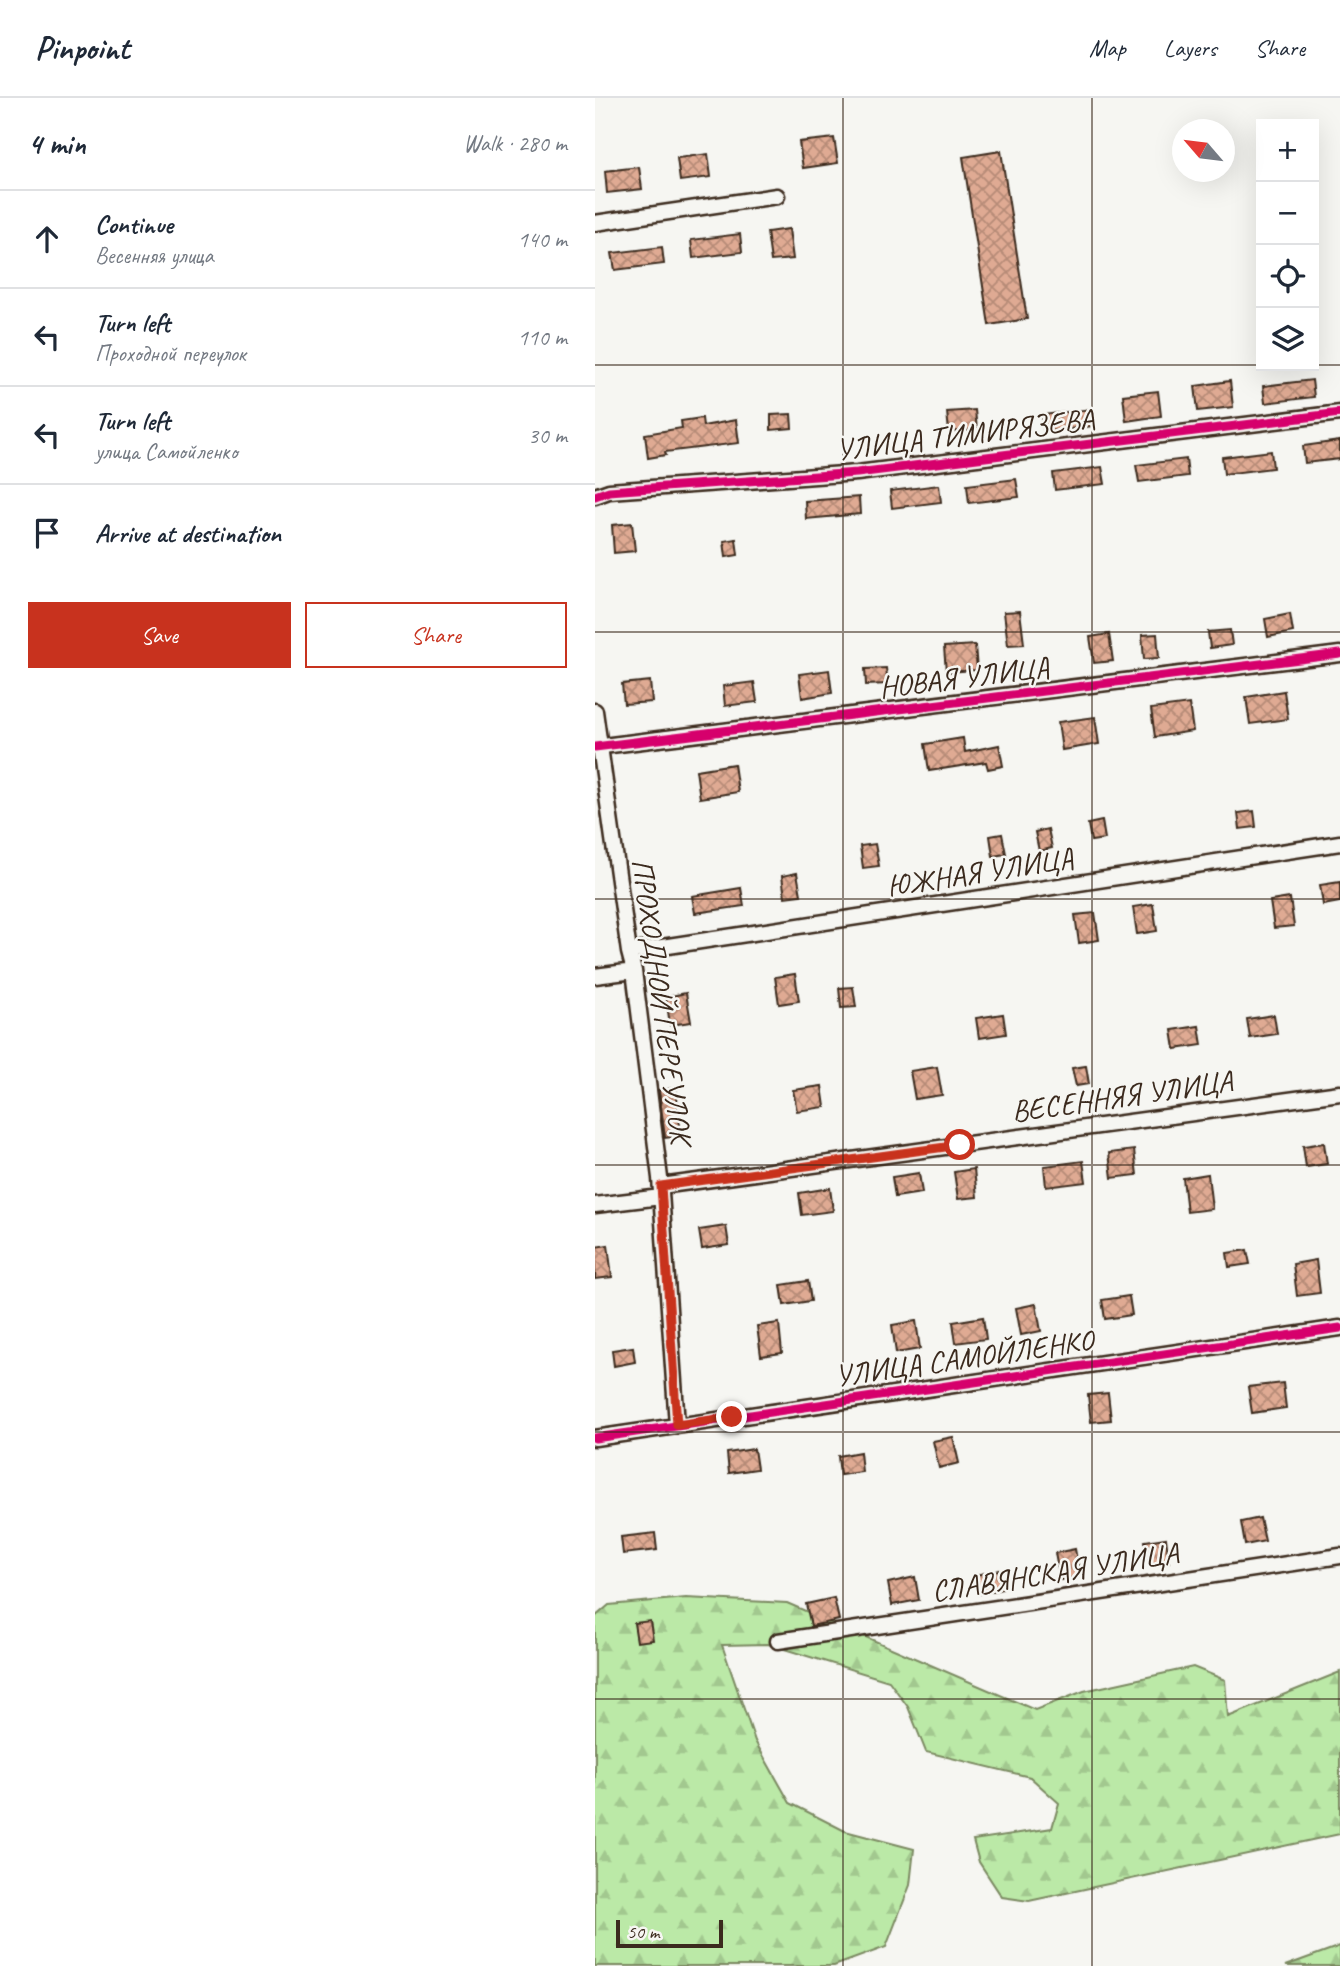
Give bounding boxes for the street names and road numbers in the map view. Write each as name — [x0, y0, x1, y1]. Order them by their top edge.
street label: УЛИЦА ТИМИРЯЗЕВА — [834, 399, 1097, 469]
street label: НОВАЯ УЛИЦА — [877, 648, 1052, 706]
street label: ЮЖНАЯ УЛИЦА — [884, 838, 1077, 905]
street label: ПРОХОДНОЙ ПЕРЕУЛОК — [623, 856, 702, 1152]
street label: ВЕСЕННЯЯ УЛИЦА — [1009, 1061, 1237, 1130]
street label: УЛИЦА САМОЙЛЕНКО — [832, 1321, 1099, 1395]
street label: СЛАВЯНСКАЯ УЛИЦА — [929, 1533, 1183, 1610]

